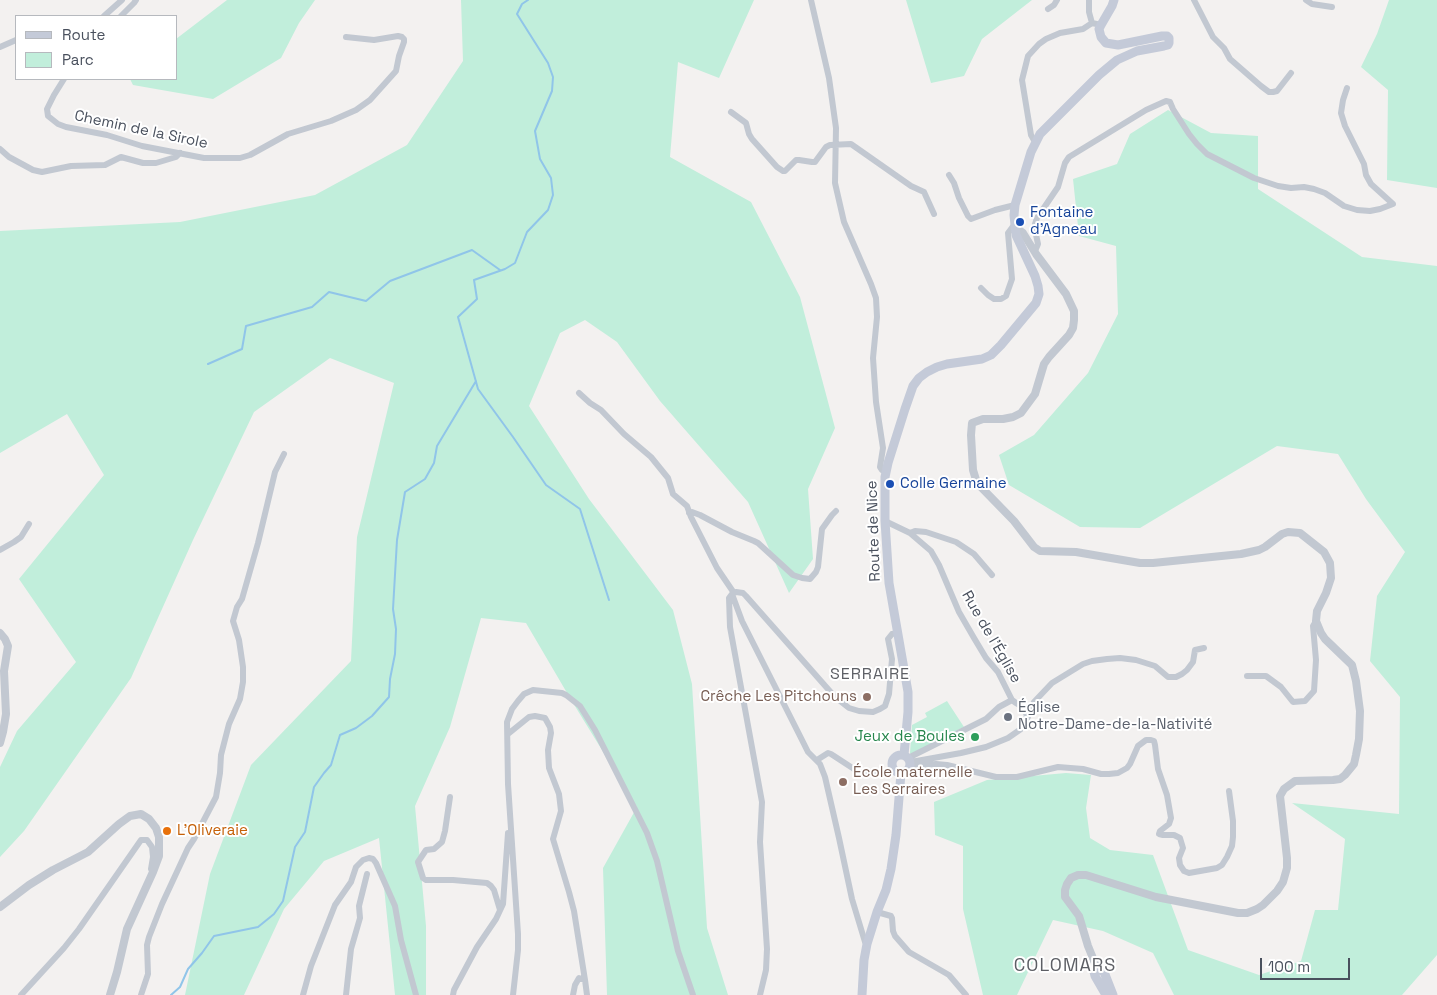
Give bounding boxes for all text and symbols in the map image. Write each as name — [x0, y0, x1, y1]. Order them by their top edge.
legend — [15, 15, 178, 80]
text: Route — [62, 25, 105, 44]
text: Parc — [62, 50, 94, 69]
street label: Chemin de la Sirole — [73, 107, 209, 153]
place label: Fontaine d'Agneau — [1030, 204, 1097, 239]
marker: Fontaine d'Agneau — [1014, 216, 1026, 228]
place label: Colle Germaine — [900, 475, 1007, 493]
marker: Colle Germaine — [884, 478, 896, 490]
street label: Route de Nice — [863, 480, 885, 582]
street label: Rue de l'Église — [957, 588, 1025, 686]
district label: SERRAIRE — [829, 665, 911, 685]
place label: Crêche Les Pitchouns — [700, 688, 857, 706]
marker: Crêche Les Pitchouns — [861, 691, 873, 703]
place label: Église Notre-Dame-de-la-Nativité — [1018, 699, 1212, 734]
marker: Église Notre-Dame-de-la-Nativité — [1002, 711, 1014, 723]
place label: Jeux de Boules — [854, 728, 965, 746]
marker: Jeux de Boules — [969, 731, 981, 743]
place label: École maternelle Les Serraires — [853, 764, 973, 799]
marker: École maternelle Les Serraires — [837, 776, 849, 788]
place label: L'Oliveraie — [177, 822, 248, 840]
marker: L'Oliveraie — [161, 825, 173, 837]
scale bar — [1262, 948, 1352, 980]
district label: COLOMARS — [1013, 955, 1117, 977]
text: 100 m — [1268, 957, 1310, 976]

